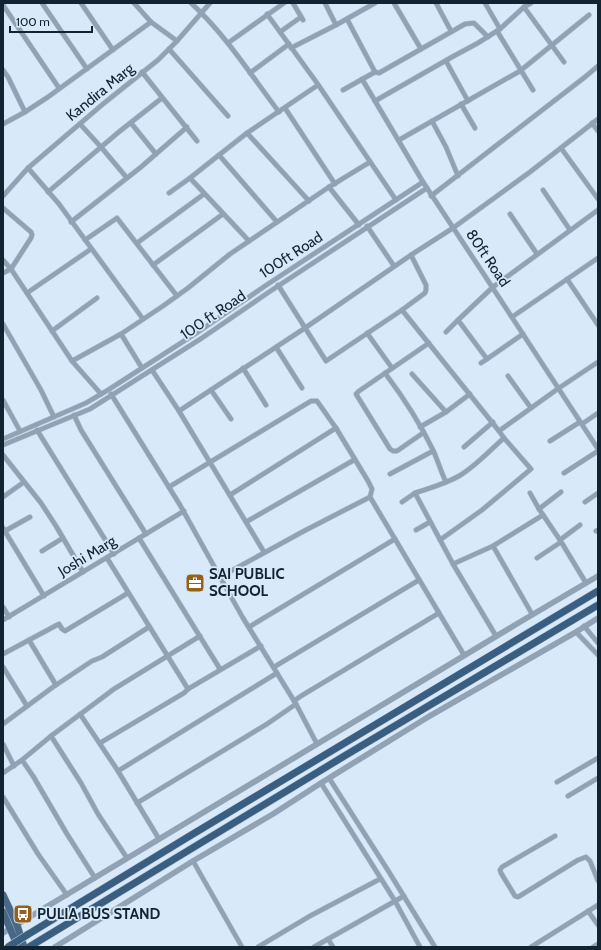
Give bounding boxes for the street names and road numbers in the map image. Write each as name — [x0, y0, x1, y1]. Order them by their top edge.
street label: Kandira Marg — [62, 59, 138, 125]
street label: 80ft Road — [462, 226, 514, 290]
street label: 100ft Road — [256, 228, 326, 282]
street label: 100 ft Road — [177, 287, 249, 343]
street label: Joshi Marg — [54, 531, 120, 581]

